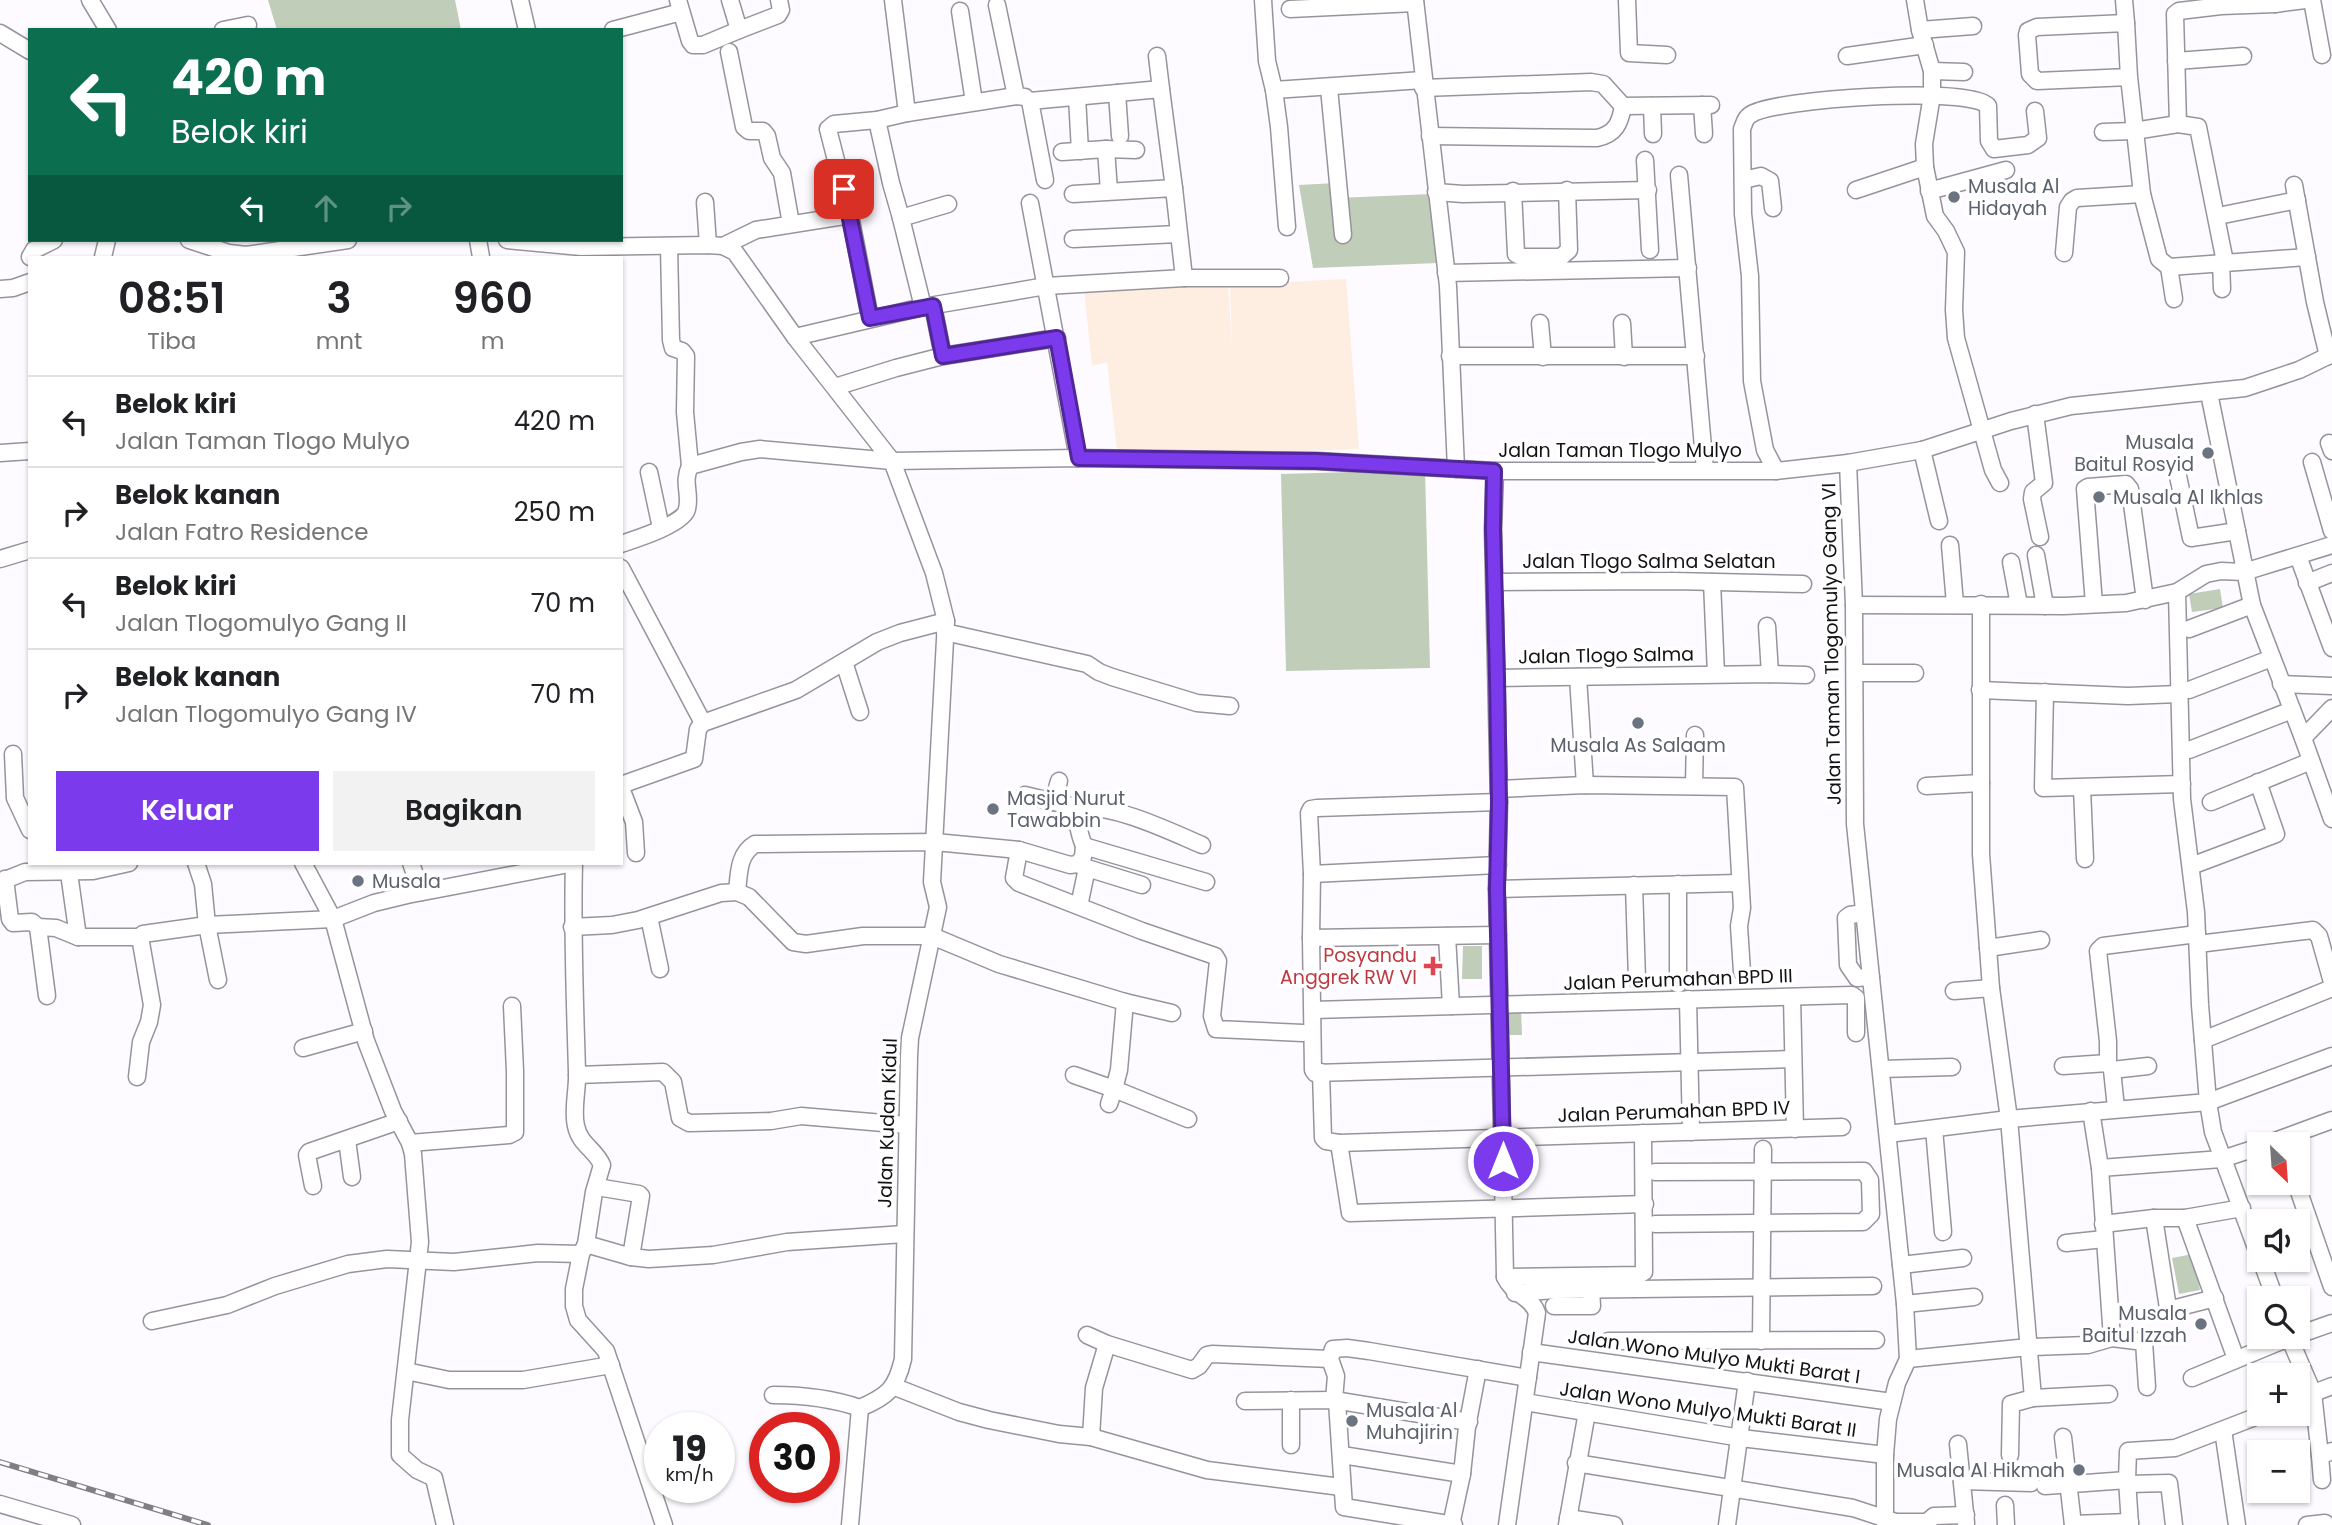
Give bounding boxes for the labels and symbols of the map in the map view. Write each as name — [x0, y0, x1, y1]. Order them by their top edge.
pin — [814, 159, 874, 219]
place label: Musala Al Hidayah — [1968, 173, 2059, 222]
marker: Musala Al Hidayah — [1946, 189, 1962, 205]
place label: Musala Baitul Rosyid — [2074, 429, 2194, 478]
street label: Jalan Taman Tlogo Mulyo — [1498, 437, 1742, 464]
marker: Musala Baitul Rosyid — [2200, 445, 2216, 461]
street label: Jalan Taman Tlogomulyo Gang VI — [1815, 483, 1848, 805]
place label: Musala Al Ikhlas — [2113, 484, 2263, 511]
marker: Musala Al Ikhlas — [2091, 489, 2107, 505]
street label: Jalan Tlogo Salma Selatan — [1522, 548, 1776, 575]
street label: Jalan Tlogo Salma — [1518, 640, 1694, 671]
marker: Musala As Salaam — [1630, 715, 1646, 731]
place label: Musala As Salaam — [1550, 732, 1726, 759]
place label: Masjid Nurut Tawabbin — [1007, 785, 1125, 834]
marker: Masjid Nurut Tawabbin — [985, 801, 1001, 817]
place label: Musala — [372, 868, 441, 895]
marker: Musala — [350, 873, 366, 889]
place label: Posyandu Anggrek RW VI — [1280, 942, 1417, 991]
marker: Posyandu Anggrek RW VI — [1423, 956, 1443, 976]
street label: Jalan Perumahan BPD III — [1563, 962, 1793, 997]
street label: Jalan Kudan Kidul — [871, 1038, 904, 1208]
street label: Jalan Perumahan BPD IV — [1557, 1094, 1791, 1129]
position arrow — [1466, 1124, 1540, 1198]
north arrow — [2247, 1132, 2310, 1195]
place label: Musala Baitul Izzah — [2082, 1300, 2187, 1349]
marker: Musala Baitul Izzah — [2193, 1316, 2209, 1332]
street label: Jalan Wono Mulyo Mukti Barat I — [1566, 1323, 1862, 1390]
street label: Jalan Wono Mulyo Mukti Barat II — [1558, 1375, 1858, 1444]
place label: Musala Al Muhajirin — [1366, 1397, 1457, 1446]
speed limit sign: 30 — [749, 1412, 840, 1503]
marker: Musala Al Muhajirin — [1344, 1413, 1360, 1429]
place label: Musala Al Hikmah — [1896, 1457, 2065, 1484]
marker: Musala Al Hikmah — [2071, 1462, 2087, 1478]

